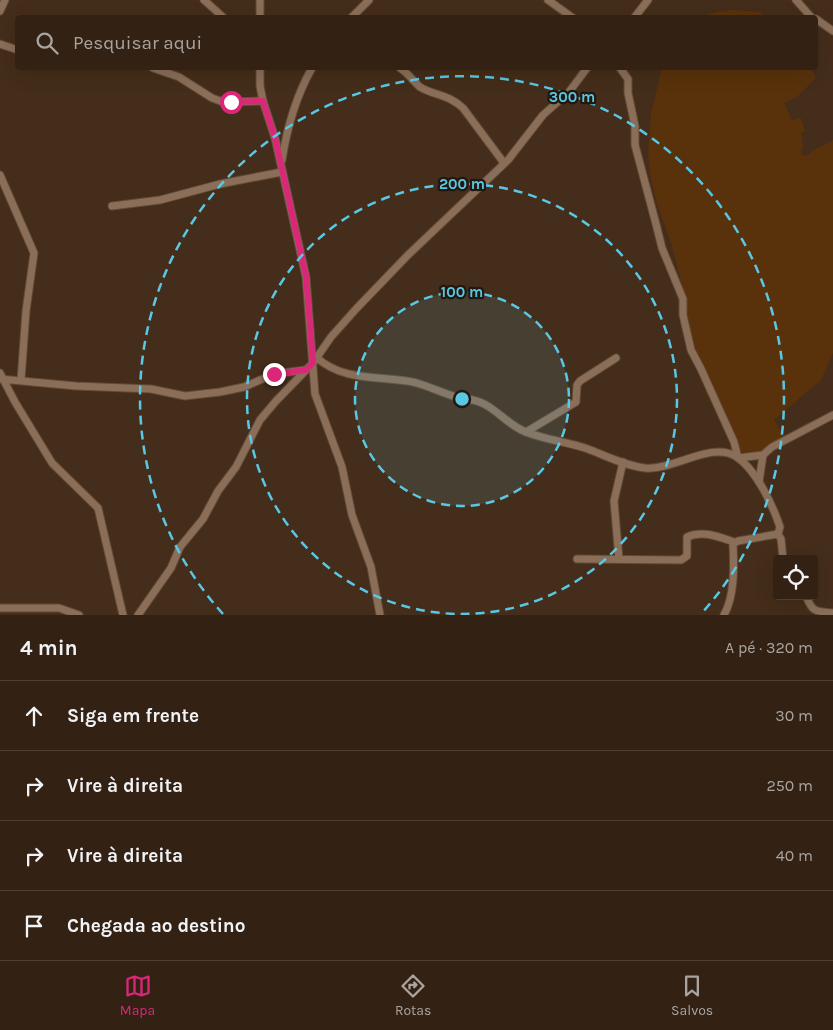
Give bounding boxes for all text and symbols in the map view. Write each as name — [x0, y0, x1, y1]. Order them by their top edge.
search box — [15, 15, 818, 70]
icon: search — [33, 29, 61, 57]
text: Pesquisar aqui — [73, 32, 202, 54]
text: 300 m — [549, 88, 595, 106]
route start — [220, 91, 243, 114]
text: 200 m — [439, 175, 485, 193]
text: 100 m — [441, 283, 483, 301]
route end — [263, 363, 286, 386]
centre of rings — [453, 390, 471, 408]
map controls — [773, 555, 818, 600]
button: locate — [773, 555, 818, 600]
text: 4 min — [20, 636, 78, 660]
text: A pé · 320 m — [725, 638, 813, 657]
icon: ahead — [20, 702, 48, 730]
text: Siga em frente — [67, 705, 199, 727]
text: 30 m — [775, 706, 813, 725]
icon: right — [20, 772, 48, 800]
text: Vire à direita — [67, 775, 183, 797]
text: 250 m — [766, 776, 813, 795]
icon: right — [20, 842, 48, 870]
text: Vire à direita — [67, 845, 183, 867]
text: 40 m — [776, 846, 813, 865]
icon: arrive — [20, 912, 48, 940]
text: Chegada ao destino — [67, 915, 245, 937]
tab: Mapa — [120, 972, 155, 1019]
tab: Rotas — [395, 972, 431, 1019]
tab: Salvos — [671, 972, 713, 1019]

